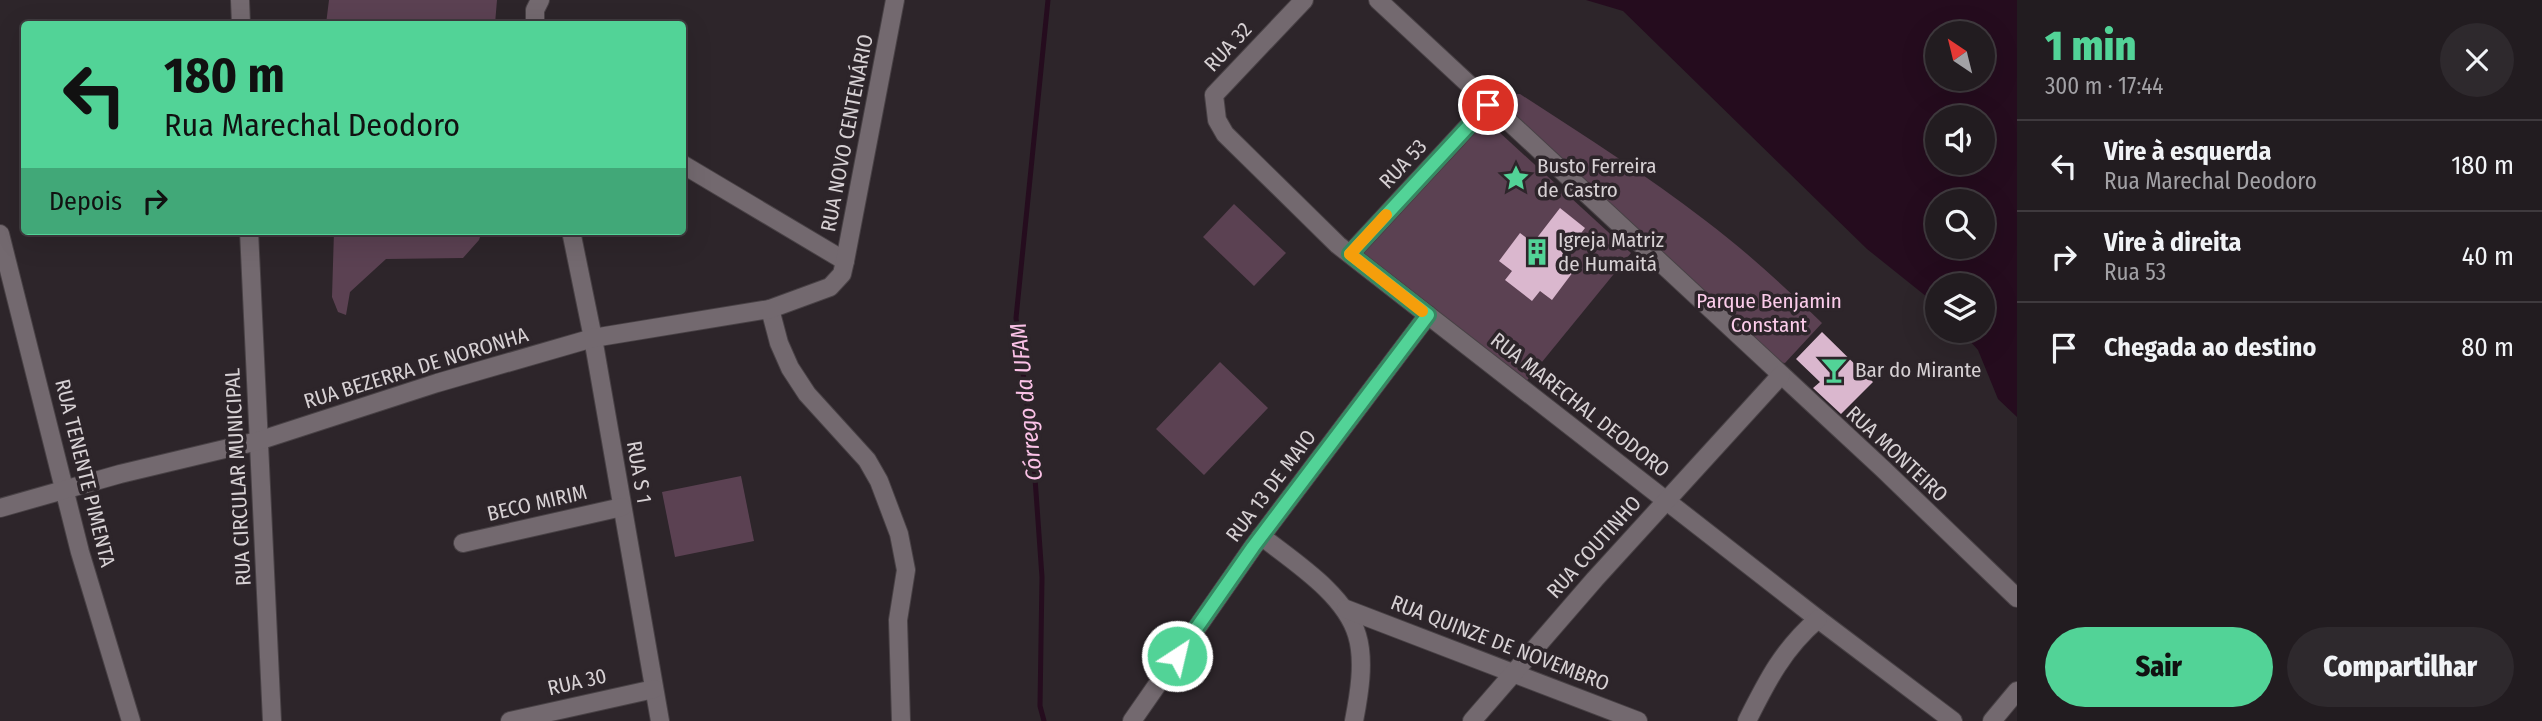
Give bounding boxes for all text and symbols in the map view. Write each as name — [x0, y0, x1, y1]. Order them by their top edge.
street label: RUA 32 — [1199, 17, 1257, 77]
north arrow — [1925, 21, 1995, 91]
map controls — [1925, 21, 1995, 343]
text: 1 min — [2045, 21, 2136, 71]
button: close — [2440, 23, 2514, 97]
street label: RUA NOVO CENTENÁRIO — [815, 32, 879, 234]
text: 180 m — [164, 46, 285, 105]
icon: left — [49, 49, 140, 140]
text: 300 m · 17:44 — [2045, 72, 2163, 100]
pin — [1458, 75, 1518, 135]
icon: arrive — [1469, 86, 1507, 124]
button: sound — [1925, 105, 1995, 175]
text: Rua Marechal Deodoro — [164, 106, 460, 144]
street label: RUA 53 — [1374, 134, 1432, 194]
text: Vire à esquerda — [2104, 136, 2271, 167]
icon: left — [2045, 147, 2083, 185]
text: 180 m — [2451, 150, 2514, 181]
place label: Busto Ferreira de Castro — [1537, 153, 1657, 203]
place icon: Busto Ferreira de Castro — [1501, 163, 1531, 193]
text: Rua Marechal Deodoro — [2104, 167, 2317, 195]
icon: right — [136, 182, 174, 220]
text: Depois — [49, 186, 122, 217]
button: search — [1925, 189, 1995, 259]
place label: Igreja Matriz de Humaitá — [1558, 227, 1664, 277]
text: Vire à direita — [2104, 227, 2242, 258]
building icon: Igreja Matriz de Humaitá — [1522, 237, 1552, 267]
icon: right — [2045, 238, 2083, 276]
text: 40 m — [2462, 241, 2514, 272]
text: Rua 53 — [2104, 258, 2166, 286]
button: layers — [1925, 273, 1995, 343]
park label: Parque Benjamin Constant — [1696, 288, 1842, 338]
street label: RUA BEZERRA DE NORONHA — [301, 321, 531, 415]
water label: Córrego da UFAM — [1004, 322, 1048, 482]
street label: RUA MARECHAL DEODORO — [1485, 327, 1675, 483]
icon: arrive — [2045, 329, 2083, 367]
text: Chegada ao destino — [2104, 332, 2316, 363]
text: 80 m — [2461, 332, 2514, 363]
bar icon: Bar do Mirante — [1819, 355, 1849, 385]
place label: Bar do Mirante — [1855, 357, 1981, 383]
street label: RUA CIRCULAR MUNICIPAL — [219, 367, 257, 587]
street label: RUA TENENTE PIMENTA — [49, 376, 121, 570]
street label: RUA MONTEIRO — [1841, 400, 1953, 508]
street label: RUA 13 DE MAIO — [1220, 425, 1322, 547]
street label: RUA S 1 — [621, 439, 657, 505]
street label: BECO MIRIM — [484, 479, 590, 527]
street label: RUA COUTINHO — [1541, 490, 1647, 604]
street label: RUA QUINZE DE NOVEMBRO — [1387, 589, 1613, 697]
position arrow — [1140, 619, 1214, 693]
button: Sair — [2045, 627, 2273, 707]
button: Compartilhar — [2287, 627, 2514, 707]
street label: RUA 30 — [545, 663, 609, 701]

